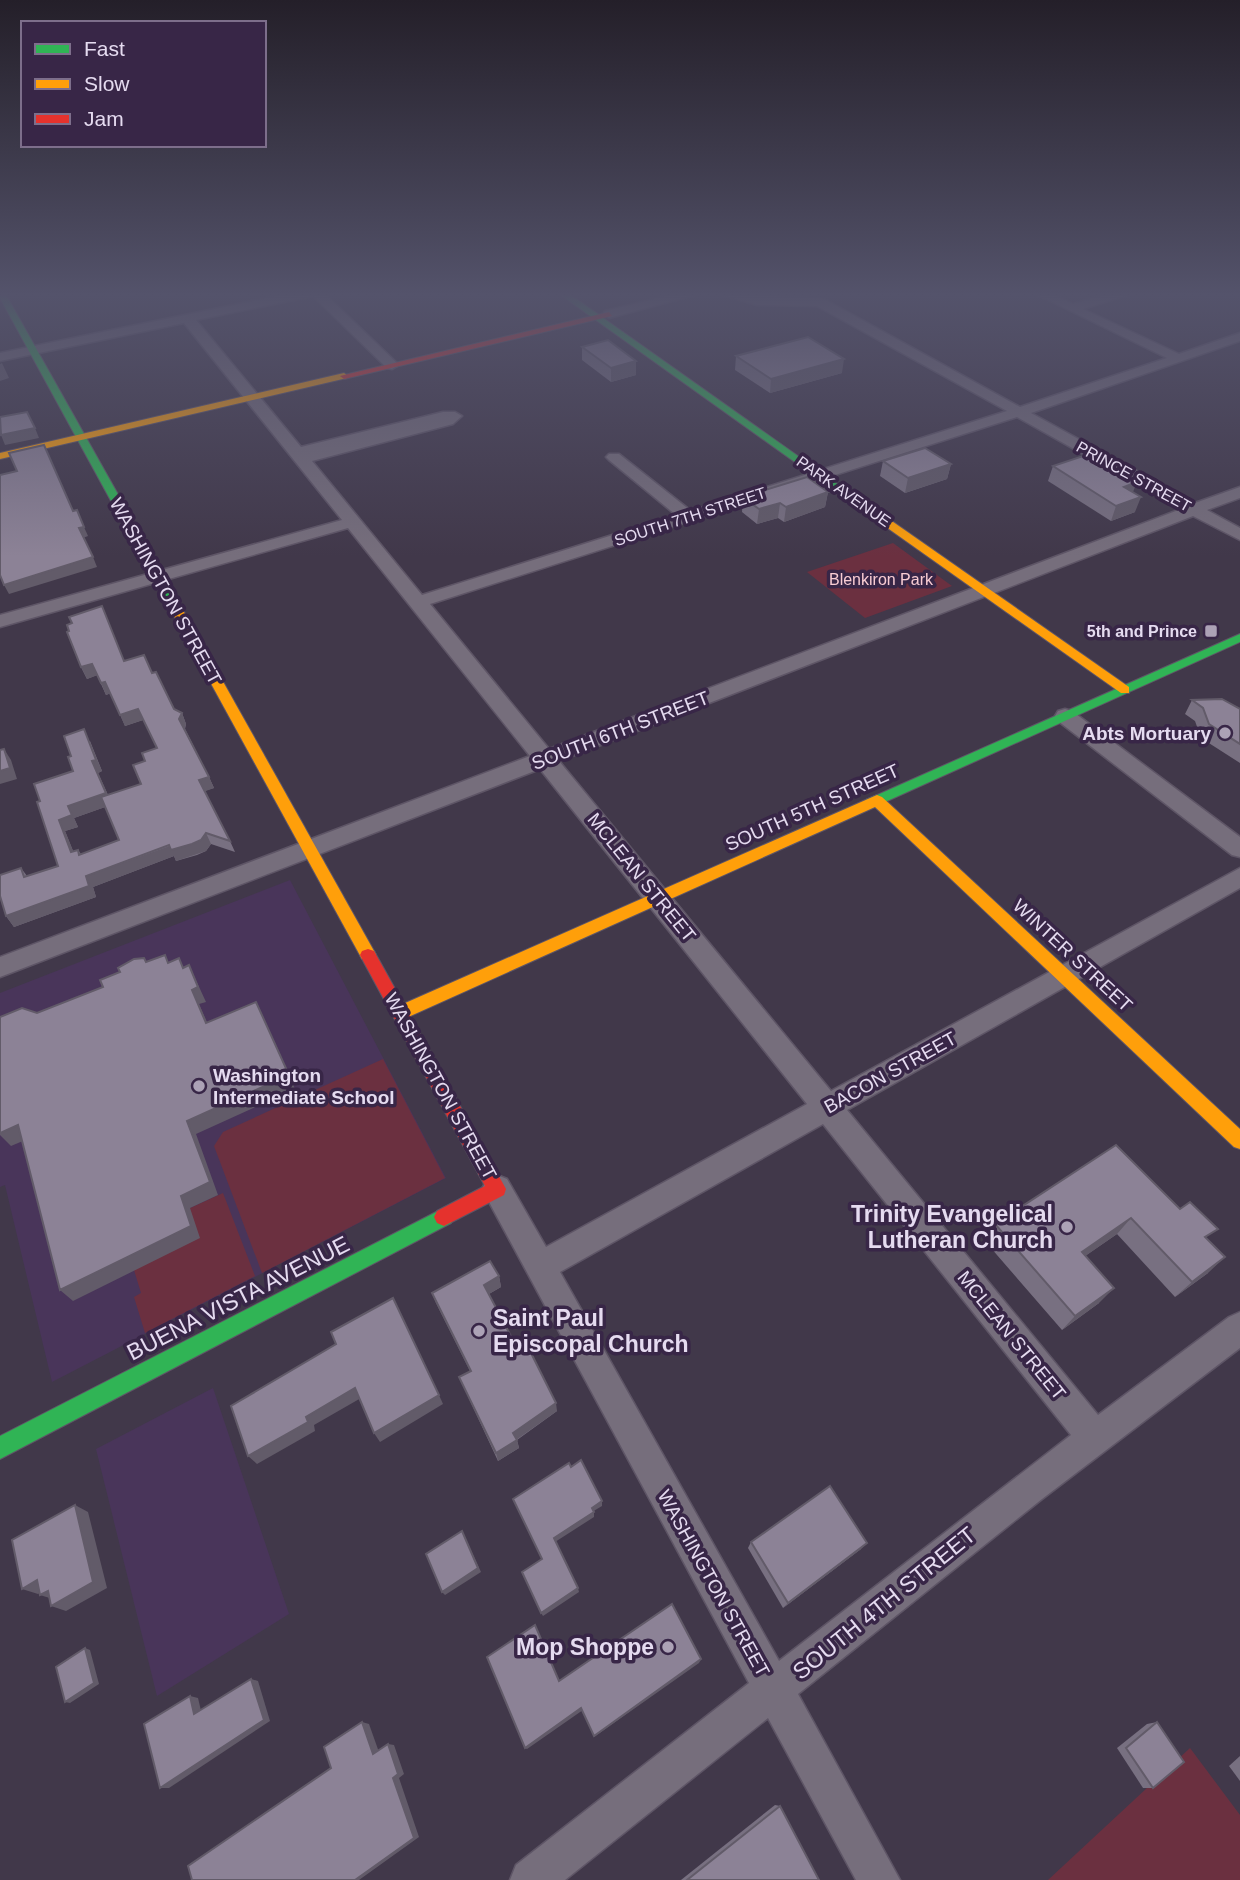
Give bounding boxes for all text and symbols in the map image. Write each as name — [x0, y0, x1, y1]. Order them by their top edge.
legend — [21, 21, 266, 147]
text: Fast — [84, 37, 125, 60]
text: Slow — [84, 72, 130, 95]
text: Jam — [84, 107, 124, 130]
street label: PRINCE STREET — [1074, 438, 1194, 515]
street label: PARK AVENUE — [794, 453, 894, 530]
street label: SOUTH 7TH STREET — [612, 484, 768, 549]
street label: WASHINGTON STREET — [105, 494, 226, 689]
park label: Blenkiron Park — [829, 571, 934, 588]
place label: 5th and Prince — [1087, 623, 1197, 640]
marker: 5th and Prince — [1203, 623, 1219, 639]
street label: SOUTH 6TH STREET — [529, 687, 712, 774]
place label: Abts Mortuary — [1082, 723, 1211, 744]
marker: Abts Mortuary — [1217, 725, 1233, 741]
street label: SOUTH 5TH STREET — [722, 759, 903, 855]
street label: MCLEAN STREET — [583, 809, 700, 946]
street label: WINTER STREET — [1009, 895, 1137, 1016]
street label: WASHINGTON STREET — [380, 989, 501, 1184]
street label: BACON STREET — [821, 1027, 960, 1117]
place label: Washington Intermediate School — [213, 1065, 395, 1108]
marker: Washington Intermediate School — [191, 1078, 207, 1094]
place label: Trinity Evangelical Lutheran Church — [851, 1201, 1053, 1253]
marker: Trinity Evangelical Lutheran Church — [1059, 1219, 1075, 1235]
street label: BUENA VISTA AVENUE — [123, 1231, 353, 1365]
street label: MCLEAN STREET — [953, 1267, 1070, 1404]
place label: Saint Paul Episcopal Church — [493, 1305, 689, 1357]
marker: Saint Paul Episcopal Church — [471, 1323, 487, 1339]
street label: WASHINGTON STREET — [653, 1486, 774, 1681]
street label: SOUTH 4TH STREET — [787, 1521, 981, 1685]
place label: Mop Shoppe — [516, 1634, 654, 1660]
marker: Mop Shoppe — [660, 1639, 676, 1655]

